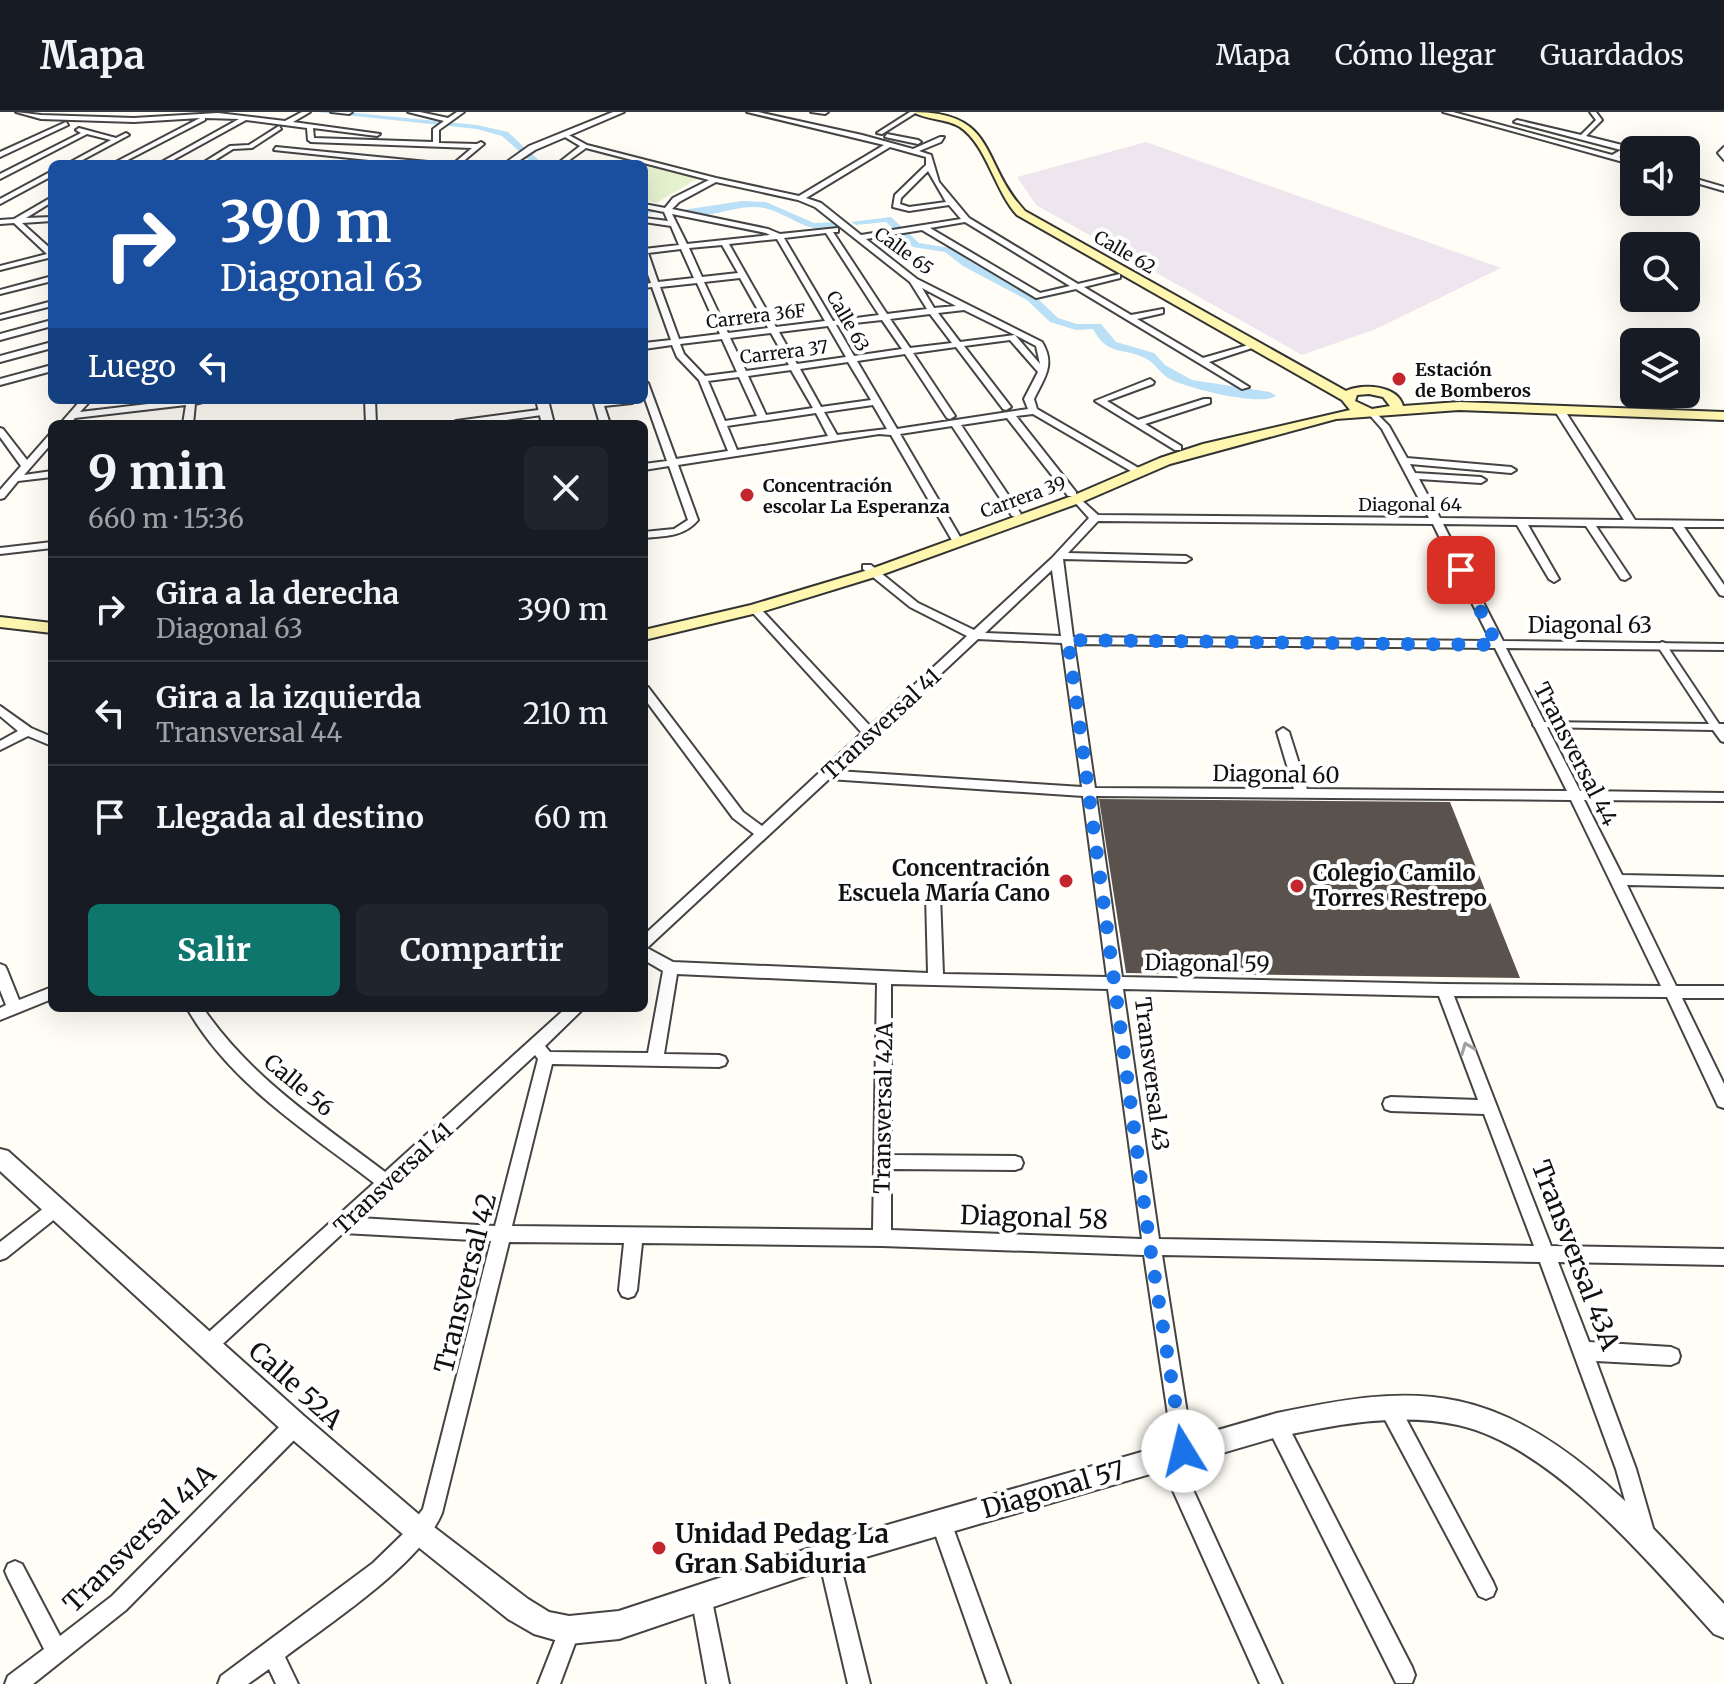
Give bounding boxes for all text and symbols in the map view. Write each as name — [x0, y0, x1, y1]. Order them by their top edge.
text: Mapa — [40, 32, 145, 79]
text: Mapa — [1216, 37, 1291, 73]
text: Cómo llegar — [1335, 37, 1496, 73]
text: Guardados — [1540, 37, 1684, 73]
map controls — [1620, 136, 1700, 408]
button: sound — [1620, 136, 1700, 216]
text: 390 m — [220, 187, 392, 257]
icon: right — [88, 192, 192, 296]
street label: Calle 65 — [870, 222, 938, 280]
street label: Calle 62 — [1090, 225, 1160, 279]
button: search — [1620, 232, 1700, 312]
text: Diagonal 63 — [220, 256, 424, 301]
street label: Calle 63 — [821, 286, 875, 356]
street label: Carrera 36F — [705, 298, 807, 334]
button: layers — [1620, 328, 1700, 408]
street label: Carrera 37 — [739, 335, 829, 369]
icon: left — [192, 344, 236, 388]
text: Luego — [88, 347, 176, 385]
place label: Estación de Bomberos — [1415, 358, 1531, 402]
marker: Estación de Bomberos — [1390, 370, 1408, 388]
text: 9 min — [88, 442, 226, 502]
button: close — [524, 446, 608, 530]
street label: Carrera 39 — [977, 471, 1069, 523]
place label: Concentración escolar La Esperanza — [763, 474, 950, 518]
marker: Concentración escolar La Esperanza — [738, 486, 756, 504]
street label: Diagonal 64 — [1358, 493, 1462, 516]
text: 660 m · 15:36 — [88, 502, 244, 535]
pin — [1427, 536, 1495, 604]
icon: arrive — [1439, 548, 1483, 592]
text: Gira a la derecha — [156, 574, 399, 612]
icon: right — [88, 587, 132, 631]
text: 390 m — [517, 590, 608, 628]
street label: Diagonal 63 — [1528, 611, 1652, 639]
text: Diagonal 63 — [156, 612, 303, 645]
street label: Transversal 41 — [816, 662, 946, 786]
street label: Transversal 44 — [1528, 677, 1624, 831]
text: Gira a la izquierda — [156, 678, 422, 716]
icon: left — [88, 691, 132, 735]
text: 210 m — [523, 694, 608, 732]
text: Transversal 44 — [156, 716, 342, 749]
street label: Diagonal 60 — [1212, 759, 1340, 789]
icon: arrive — [88, 795, 132, 839]
text: Llegada al destino — [156, 798, 424, 836]
text: 60 m — [534, 798, 608, 836]
place label: Concentración Escuela María Cano — [838, 854, 1050, 907]
place label: Colegio Camilo Torres Restrepo — [1313, 859, 1487, 912]
marker: Concentración Escuela María Cano — [1057, 872, 1075, 890]
marker: Colegio Camilo Torres Restrepo — [1288, 877, 1306, 895]
button: Salir — [88, 904, 340, 996]
button: Compartir — [356, 904, 608, 996]
street label: Diagonal 59 — [1144, 948, 1270, 978]
street label: Transversal 43 — [1129, 995, 1175, 1153]
street label: Transversal 42A — [868, 1021, 899, 1194]
one-way arrow — [1460, 1042, 1477, 1056]
street label: Calle 56 — [258, 1048, 340, 1122]
street label: Transversal 41 — [328, 1116, 458, 1240]
street label: Transversal 43A — [1525, 1155, 1628, 1355]
street label: Transversal 42 — [427, 1190, 503, 1376]
street label: Diagonal 58 — [959, 1198, 1109, 1236]
street label: Calle 52A — [242, 1334, 350, 1436]
position arrow — [1141, 1409, 1225, 1493]
street label: Diagonal 57 — [978, 1453, 1128, 1525]
street label: Transversal 41A — [56, 1457, 223, 1619]
place label: Unidad Pedag La Gran Sabiduria — [675, 1517, 889, 1580]
marker: Unidad Pedag La Gran Sabiduria — [650, 1539, 668, 1557]

